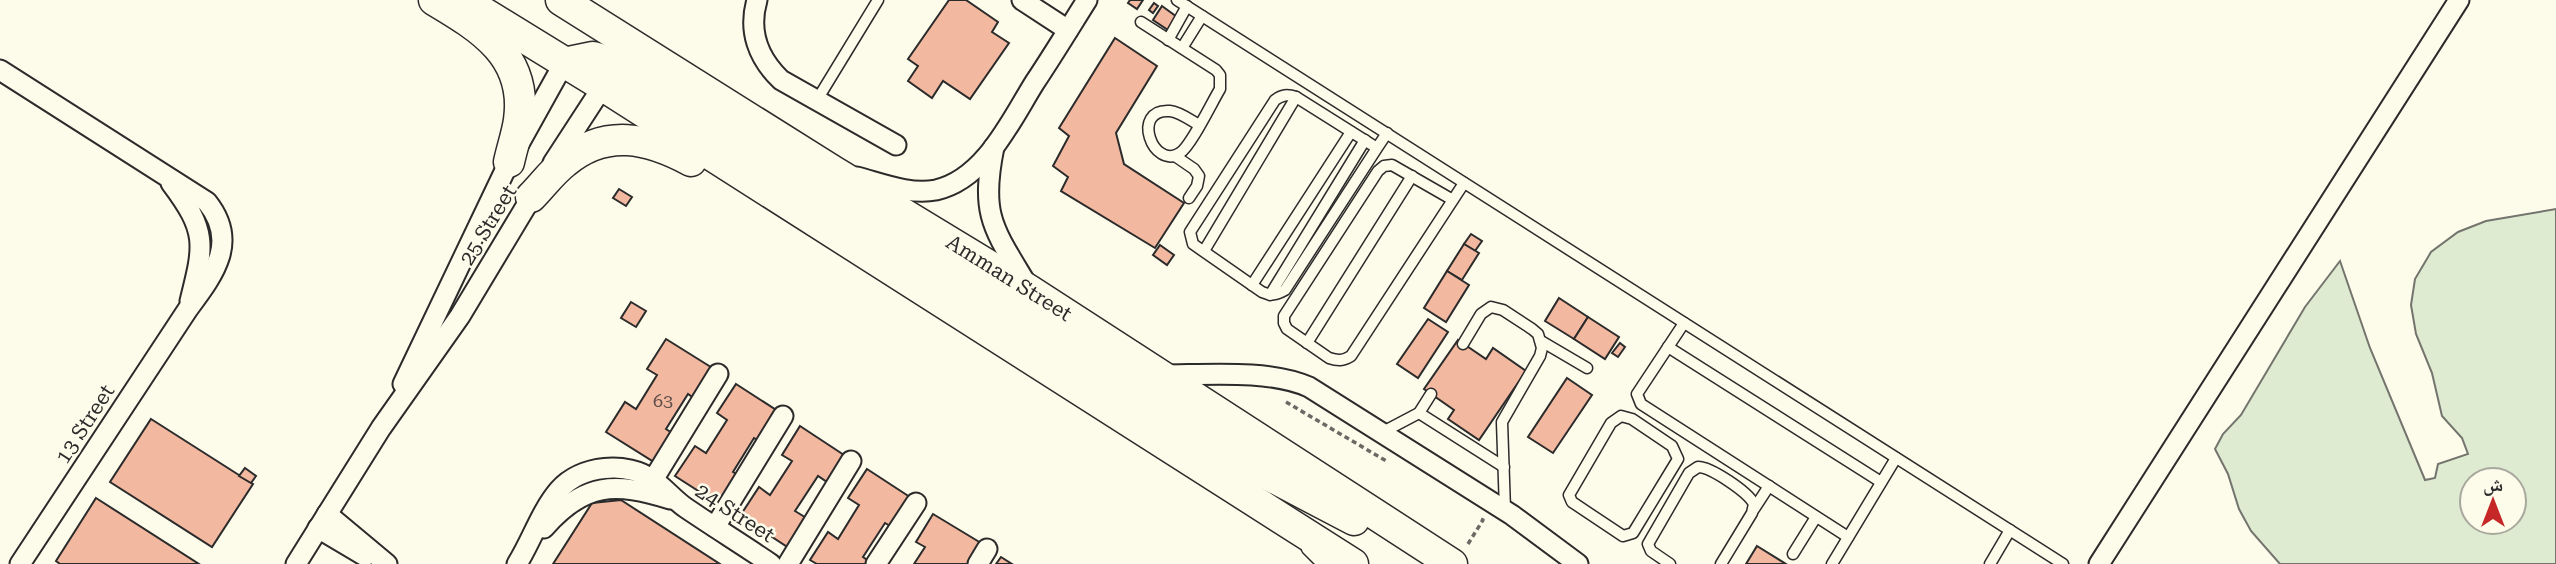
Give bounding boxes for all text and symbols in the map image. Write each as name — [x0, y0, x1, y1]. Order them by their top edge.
street label: 25 Street — [455, 181, 521, 269]
street label: Amman Street — [942, 230, 1076, 326]
street label: 13 Street — [51, 380, 119, 468]
house number: 63 — [653, 390, 673, 411]
north arrow — [2458, 466, 2528, 536]
text: ش — [2483, 473, 2503, 496]
street label: 24 Street — [691, 479, 779, 547]

